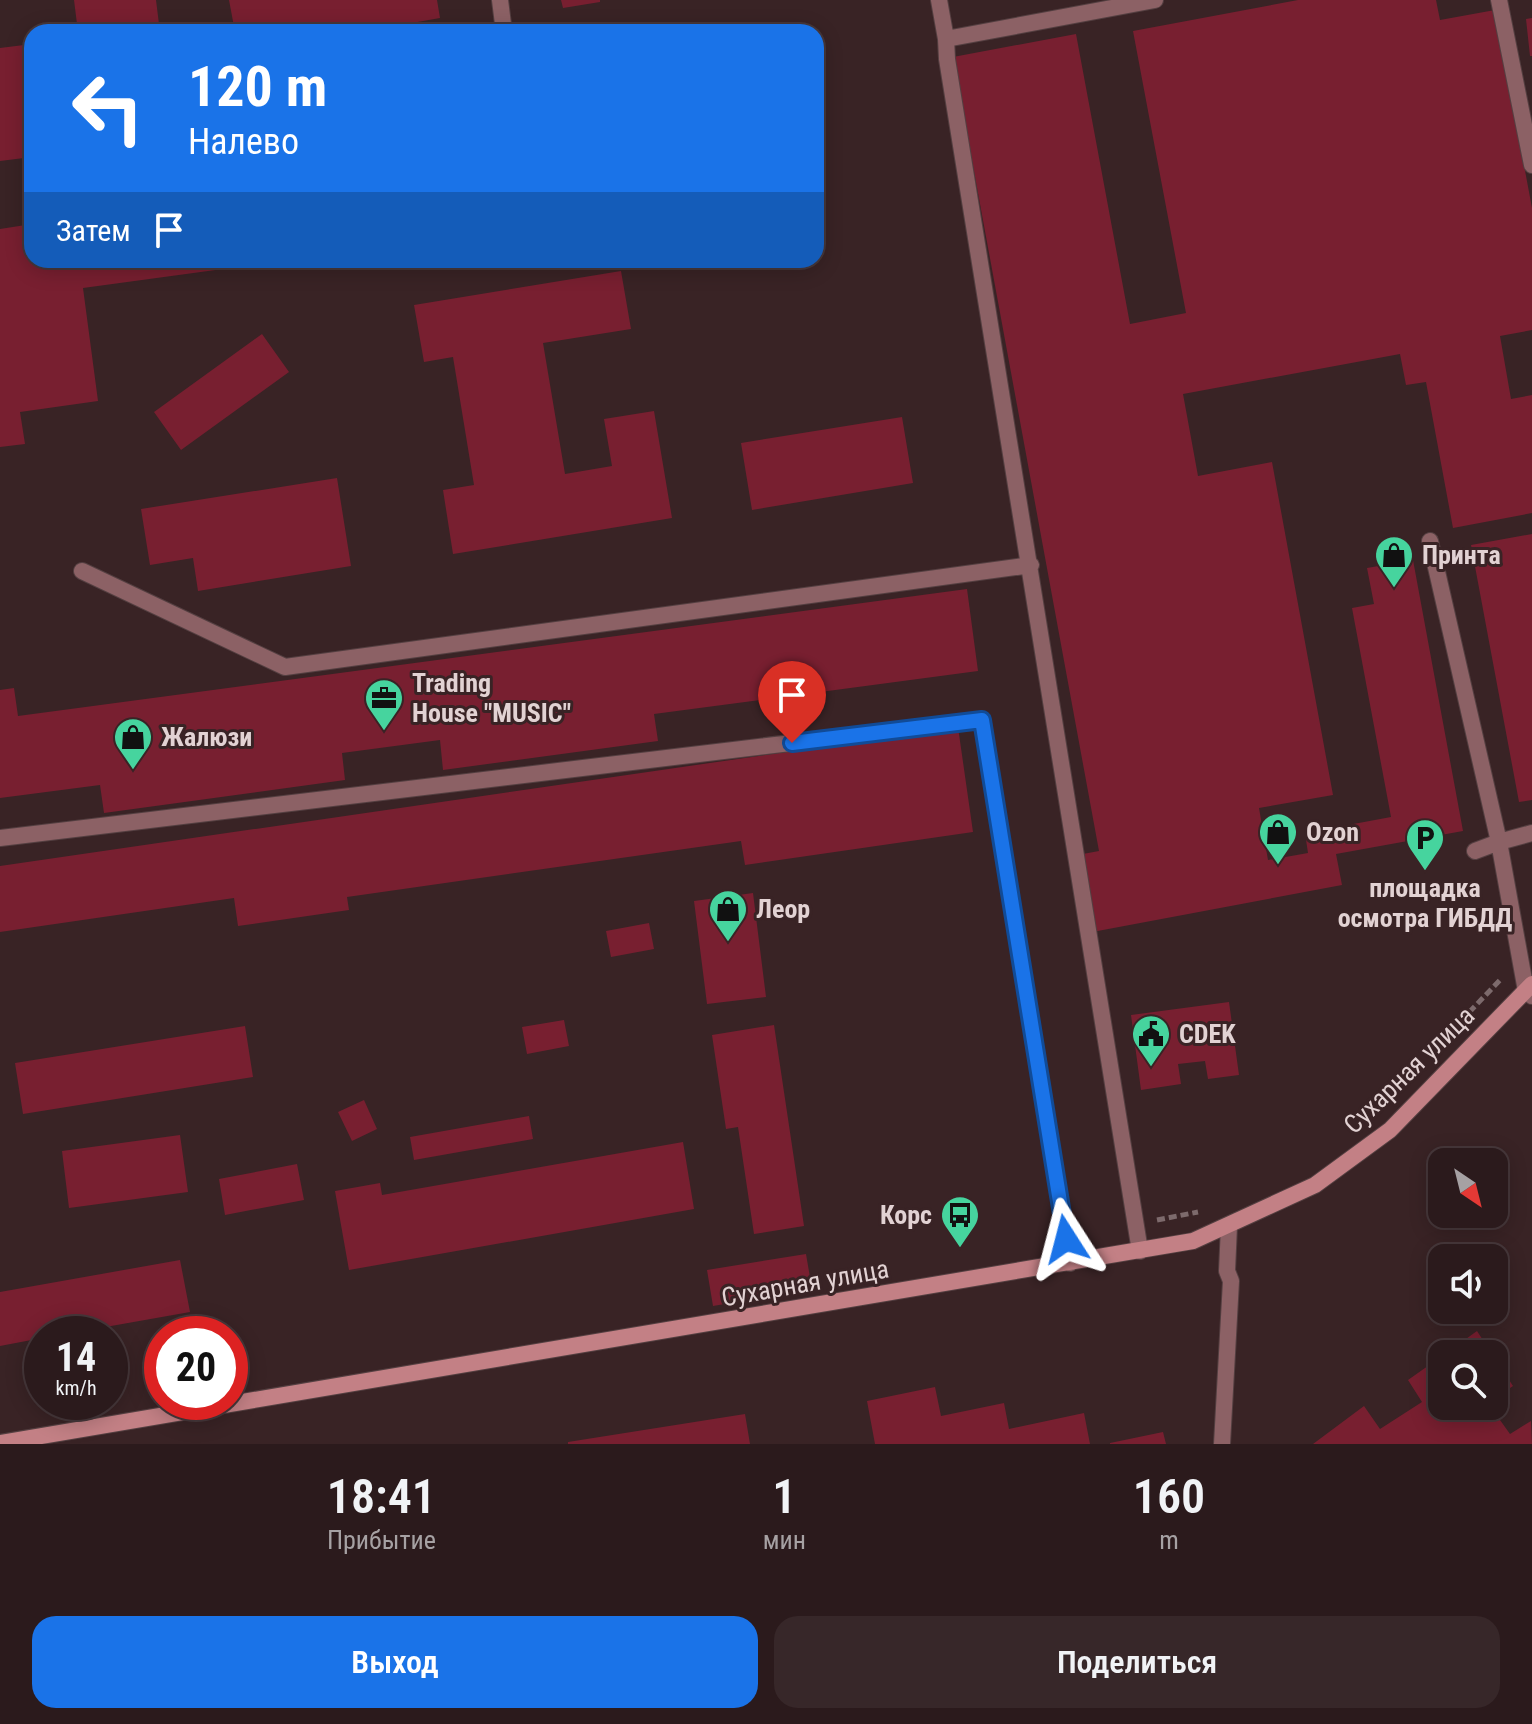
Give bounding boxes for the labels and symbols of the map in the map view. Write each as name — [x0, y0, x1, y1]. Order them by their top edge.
shop icon: Принта — [1373, 534, 1415, 589]
place label: Принта — [1422, 540, 1501, 570]
pin — [758, 661, 826, 743]
place label: Trading House "MUSIC" — [412, 668, 571, 728]
office icon: Trading House "MUSIC" — [363, 677, 405, 732]
shop icon: Жалюзи — [112, 716, 154, 771]
place label: Жалюзи — [161, 722, 252, 752]
shop icon: Ozon — [1257, 811, 1299, 866]
place label: Ozon — [1306, 817, 1359, 847]
parking icon: площадка осмотра ГИБДД — [1404, 817, 1446, 872]
place label: площадка осмотра ГИБДД — [1338, 873, 1512, 933]
shop icon: Леор — [707, 888, 749, 943]
place label: Леор — [756, 894, 810, 924]
street label: Сухарная улица — [1338, 1000, 1480, 1140]
public building icon: CDEK — [1130, 1013, 1172, 1068]
place label: CDEK — [1179, 1019, 1236, 1049]
north arrow — [1428, 1148, 1508, 1228]
bus stop icon: Корс — [939, 1194, 981, 1249]
position arrow — [1024, 1197, 1108, 1281]
place label: Корс — [880, 1200, 932, 1230]
street label: Сухарная улица — [719, 1254, 891, 1312]
speed limit sign: 20 — [144, 1316, 248, 1420]

